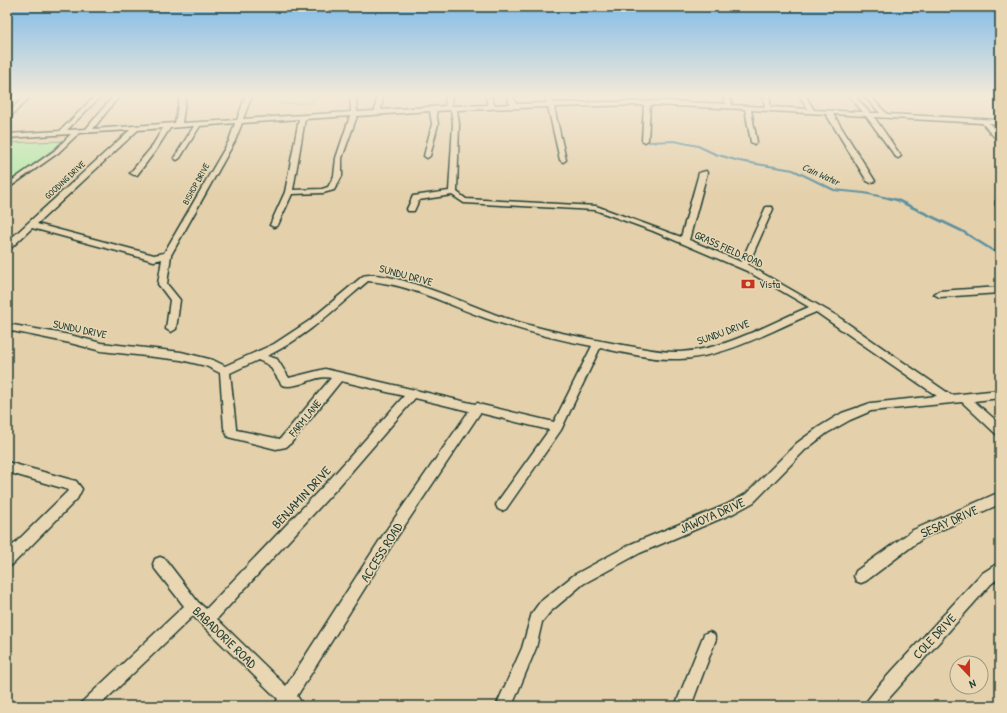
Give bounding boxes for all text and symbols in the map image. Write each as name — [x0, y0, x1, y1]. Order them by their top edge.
street label: GOODING DRIVE — [42, 158, 88, 202]
water label: Cain Water — [800, 160, 843, 189]
street label: BISHOP DRIVE — [180, 161, 212, 207]
street label: GRASS FIELD ROAD — [693, 228, 766, 271]
street label: SUNDU DRIVE — [378, 261, 434, 289]
bank icon: Vista — [740, 276, 756, 292]
place label: Vista — [759, 277, 781, 291]
street label: SUNDU DRIVE — [52, 316, 108, 342]
street label: SUNDU DRIVE — [695, 316, 751, 348]
street label: FARM LANE — [285, 396, 324, 440]
street label: BENJAMIN DRIVE — [267, 462, 335, 532]
street label: JAWOYA DRIVE — [677, 493, 748, 537]
street label: SESAY DRIVE — [917, 500, 981, 542]
street label: ACCESS ROAD — [356, 518, 407, 585]
street label: BABADORIE ROAD — [189, 602, 262, 673]
street label: COLE DRIVE — [908, 609, 960, 663]
north arrow — [949, 655, 989, 695]
text: N — [967, 677, 978, 692]

